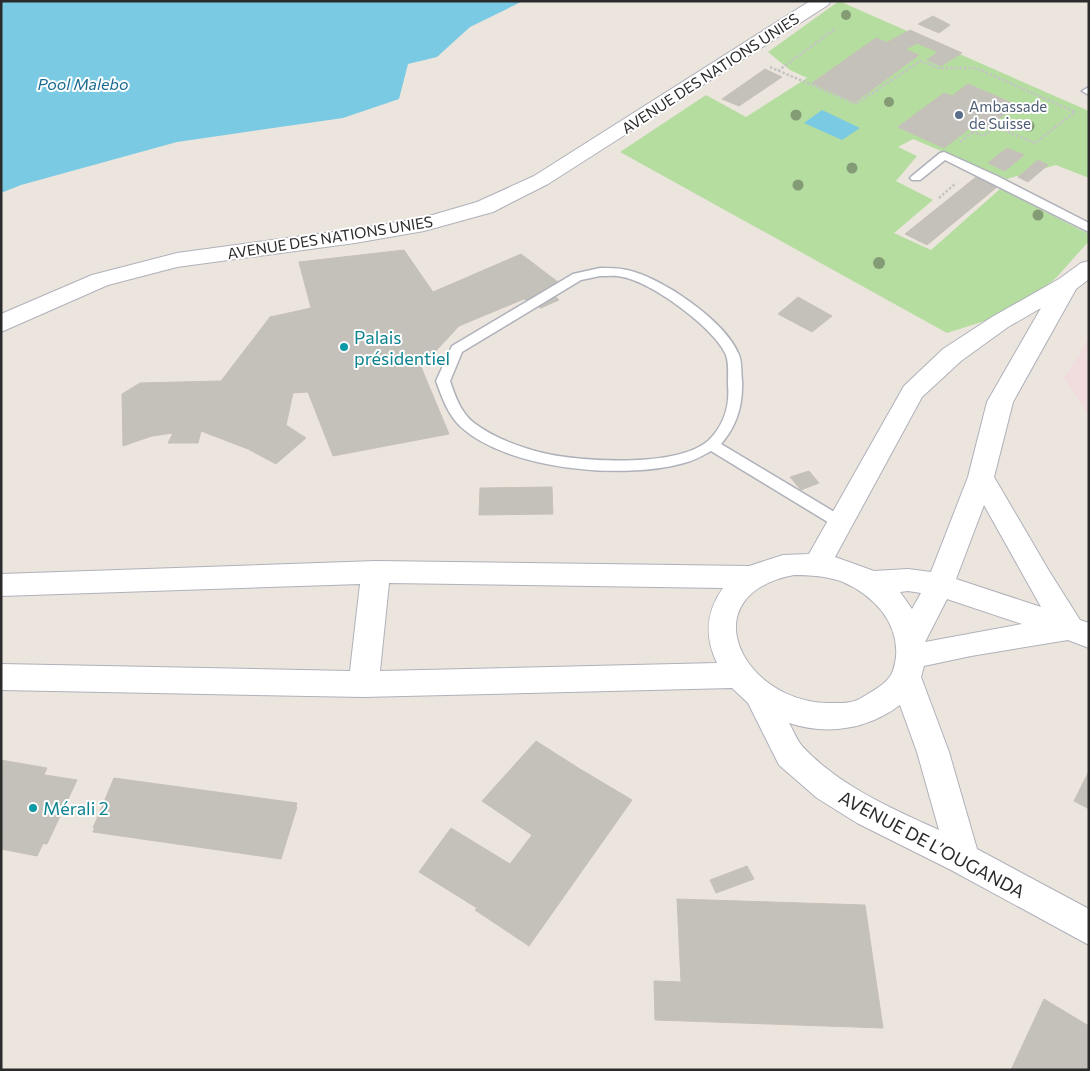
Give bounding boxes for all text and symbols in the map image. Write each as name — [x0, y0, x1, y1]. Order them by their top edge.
street label: AVENUE DES NATIONS UNIES — [618, 9, 802, 137]
water label: Pool Malebo — [37, 74, 129, 93]
place label: Ambassade de Suisse — [969, 97, 1047, 132]
marker: Ambassade de Suisse — [953, 109, 965, 121]
street label: AVENUE DES NATIONS UNIES — [226, 212, 434, 262]
place label: Palais présidentiel — [354, 326, 450, 369]
marker: Palais présidentiel — [338, 341, 350, 353]
street label: AVENUE DE L’OUGANDA — [835, 786, 1029, 902]
place label: Mérali 2 — [43, 797, 109, 819]
marker: Mérali 2 — [27, 802, 39, 814]

